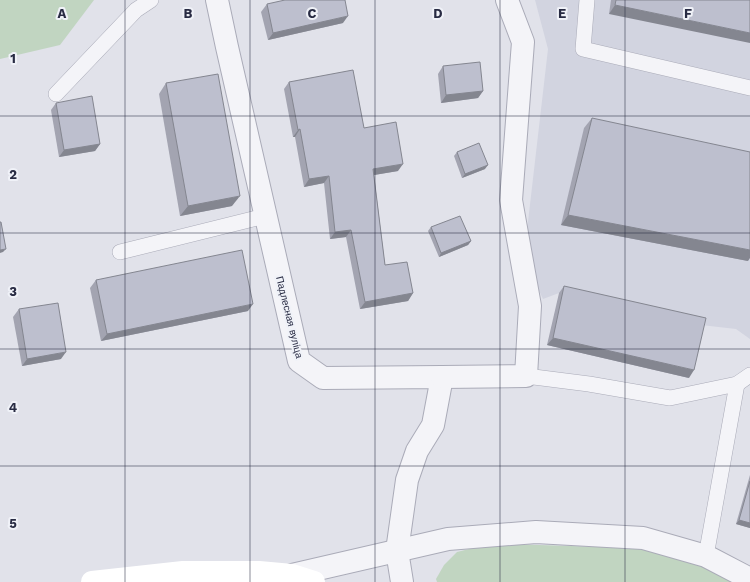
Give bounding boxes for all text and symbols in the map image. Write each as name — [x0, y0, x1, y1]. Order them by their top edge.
text: A — [58, 6, 67, 21]
text: B — [184, 6, 193, 21]
text: C — [308, 6, 317, 21]
text: D — [433, 6, 443, 21]
text: E — [558, 6, 566, 21]
text: F — [684, 6, 692, 21]
text: 1 — [10, 51, 16, 66]
text: 2 — [9, 167, 17, 182]
street label: Падлесная вуліца — [274, 275, 305, 360]
text: 3 — [9, 284, 17, 299]
text: 4 — [9, 400, 18, 415]
text: 5 — [9, 516, 17, 531]

